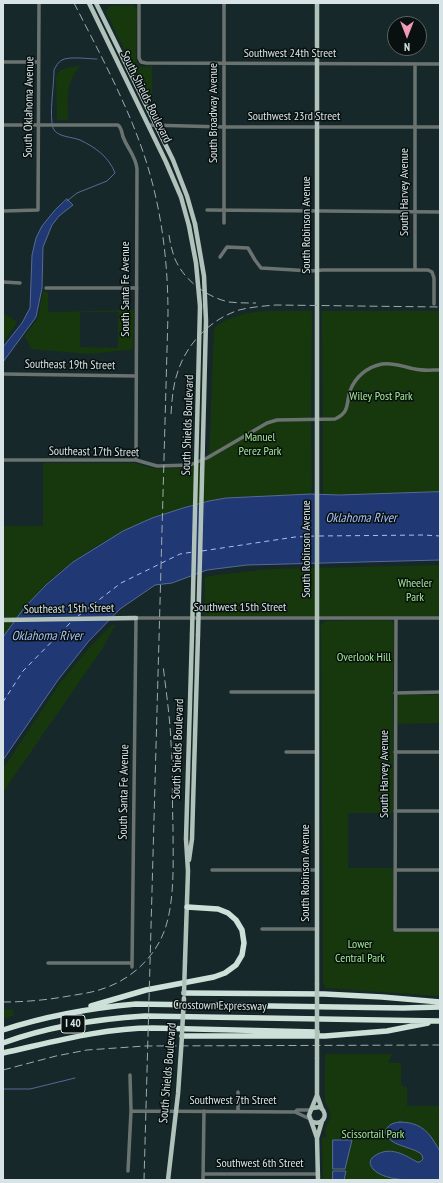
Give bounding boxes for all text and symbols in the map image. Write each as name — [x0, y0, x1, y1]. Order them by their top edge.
north arrow — [387, 16, 427, 56]
text: N — [404, 40, 410, 54]
street label: Southwest 24th Street — [244, 47, 336, 61]
street label: South Shields Boulevard — [117, 49, 175, 145]
street label: South Oklahoma Avenue — [21, 56, 37, 158]
street label: South Broadway Avenue — [207, 63, 221, 163]
street label: Southwest 23rd Street — [248, 110, 340, 124]
street label: South Harvey Avenue — [398, 148, 412, 236]
street label: South Robinson Avenue — [300, 176, 314, 274]
street label: South Santa Fe Avenue — [119, 241, 133, 337]
street label: Southeast 19th Street — [25, 357, 115, 373]
street label: South Shields Boulevard — [179, 374, 197, 476]
park label: Wiley Post Park — [349, 390, 413, 404]
park label: Manuel Perez Park — [239, 431, 281, 459]
street label: Southeast 17th Street — [49, 444, 139, 460]
street label: South Robinson Avenue — [300, 500, 314, 598]
water label: Oklahoma River — [325, 510, 397, 526]
park label: Wheeler Park — [398, 577, 432, 605]
street label: Southeast 15th Street — [24, 601, 114, 617]
street label: Southwest 15th Street — [194, 601, 286, 615]
water label: Oklahoma River — [11, 628, 83, 644]
park label: Overlook Hill — [337, 651, 391, 665]
street label: South Shields Boulevard — [169, 698, 187, 800]
street label: South Harvey Avenue — [378, 730, 392, 818]
street label: South Santa Fe Avenue — [116, 744, 132, 840]
street label: South Robinson Avenue — [299, 824, 313, 922]
park label: Lower Central Park — [335, 938, 385, 966]
street label: Crosstown Expressway — [173, 998, 267, 1014]
road number: I 40 — [61, 1015, 85, 1033]
street label: South Shields Boulevard — [156, 1022, 180, 1124]
street label: Southwest 7th Street — [189, 1094, 277, 1108]
park label: Scissortail Park — [342, 1128, 404, 1142]
street label: Southwest 6th Street — [216, 1157, 304, 1171]

